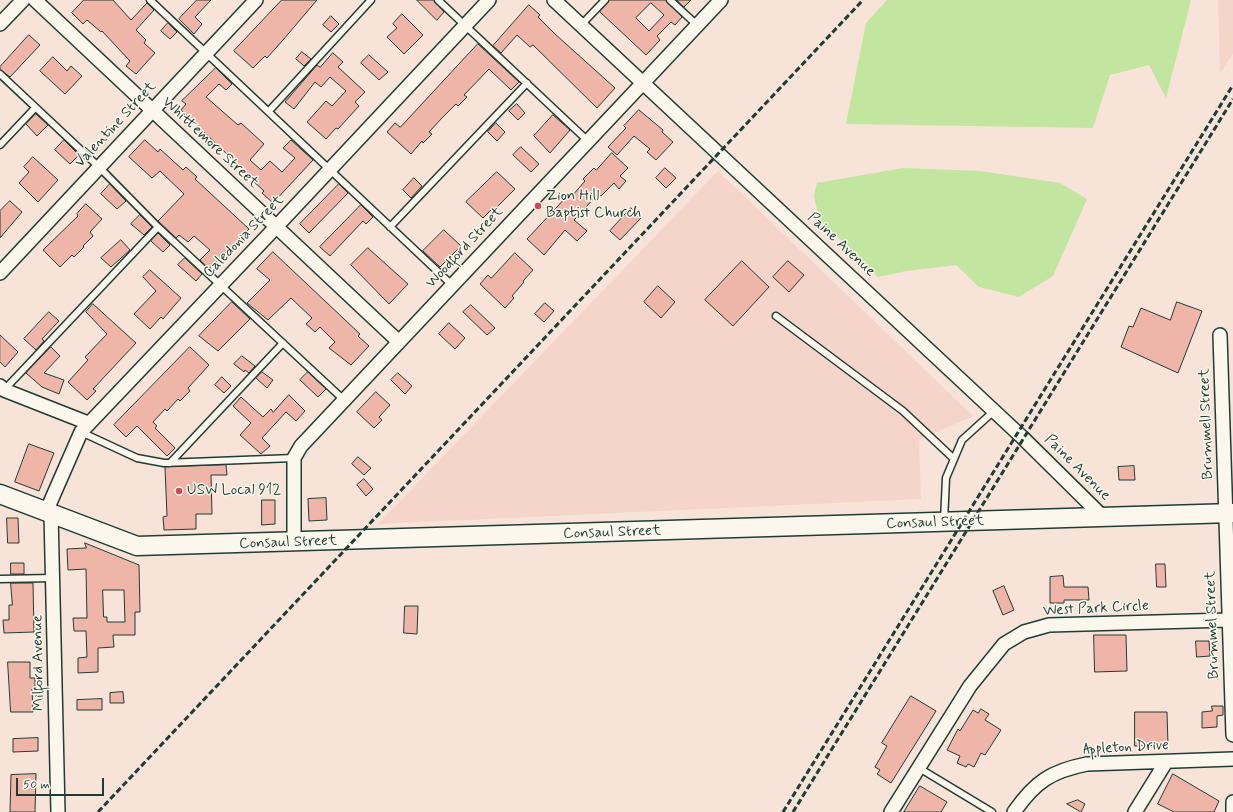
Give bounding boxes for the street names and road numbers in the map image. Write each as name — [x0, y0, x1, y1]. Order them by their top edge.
street label: Valentine Street — [72, 78, 160, 172]
street label: Whittemore Street — [158, 94, 262, 192]
street label: Caledonia Street — [200, 192, 288, 282]
street label: Woodford Street — [423, 203, 507, 293]
street label: Paine Avenue — [803, 209, 879, 281]
street label: Brummell Street — [1196, 368, 1218, 480]
street label: Paine Avenue — [1040, 431, 1114, 505]
street label: Consaul Street — [886, 512, 984, 534]
street label: Consaul Street — [563, 522, 661, 544]
street label: Consaul Street — [239, 532, 337, 554]
street label: Brummel Street — [1202, 571, 1224, 679]
street label: West Park Circle — [1043, 597, 1149, 621]
street label: Milford Avenue — [29, 615, 49, 711]
street label: Appleton Drive — [1083, 737, 1169, 759]

